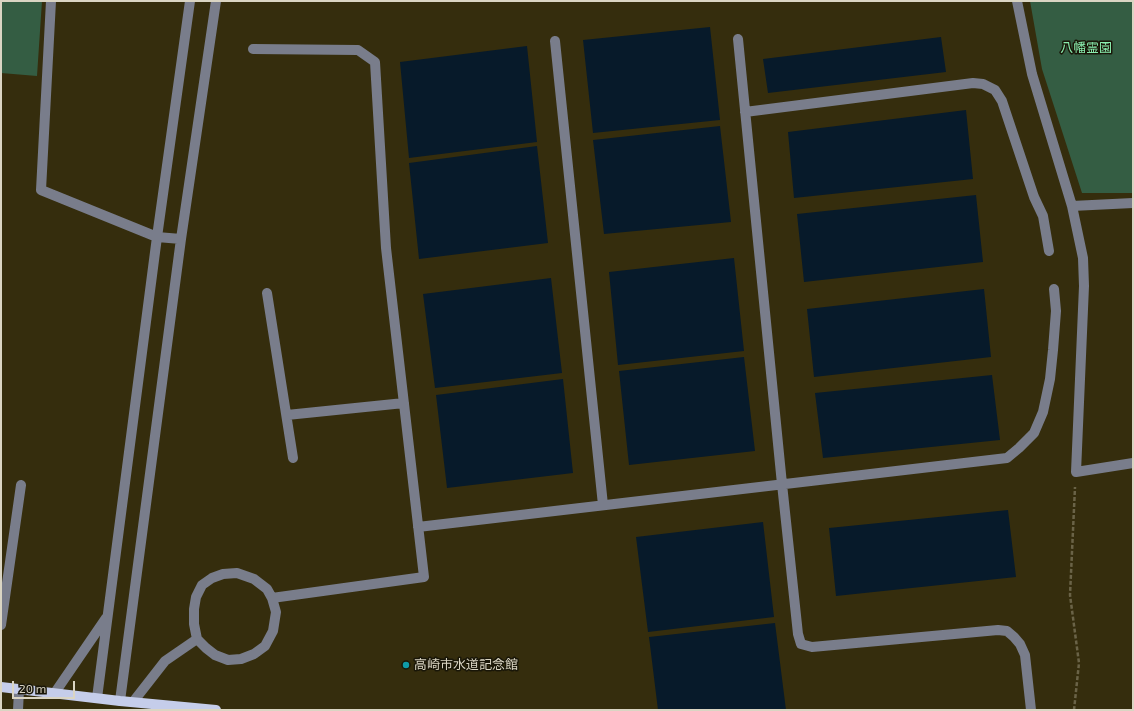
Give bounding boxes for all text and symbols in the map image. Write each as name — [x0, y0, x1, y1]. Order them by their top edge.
park label: 八幡霊園 — [1060, 40, 1112, 56]
place label: 高崎市水道記念館 — [414, 657, 518, 673]
marker: 高崎市水道記念館 — [401, 660, 411, 670]
scale bar — [14, 673, 77, 699]
text: 20 m — [19, 681, 46, 695]

